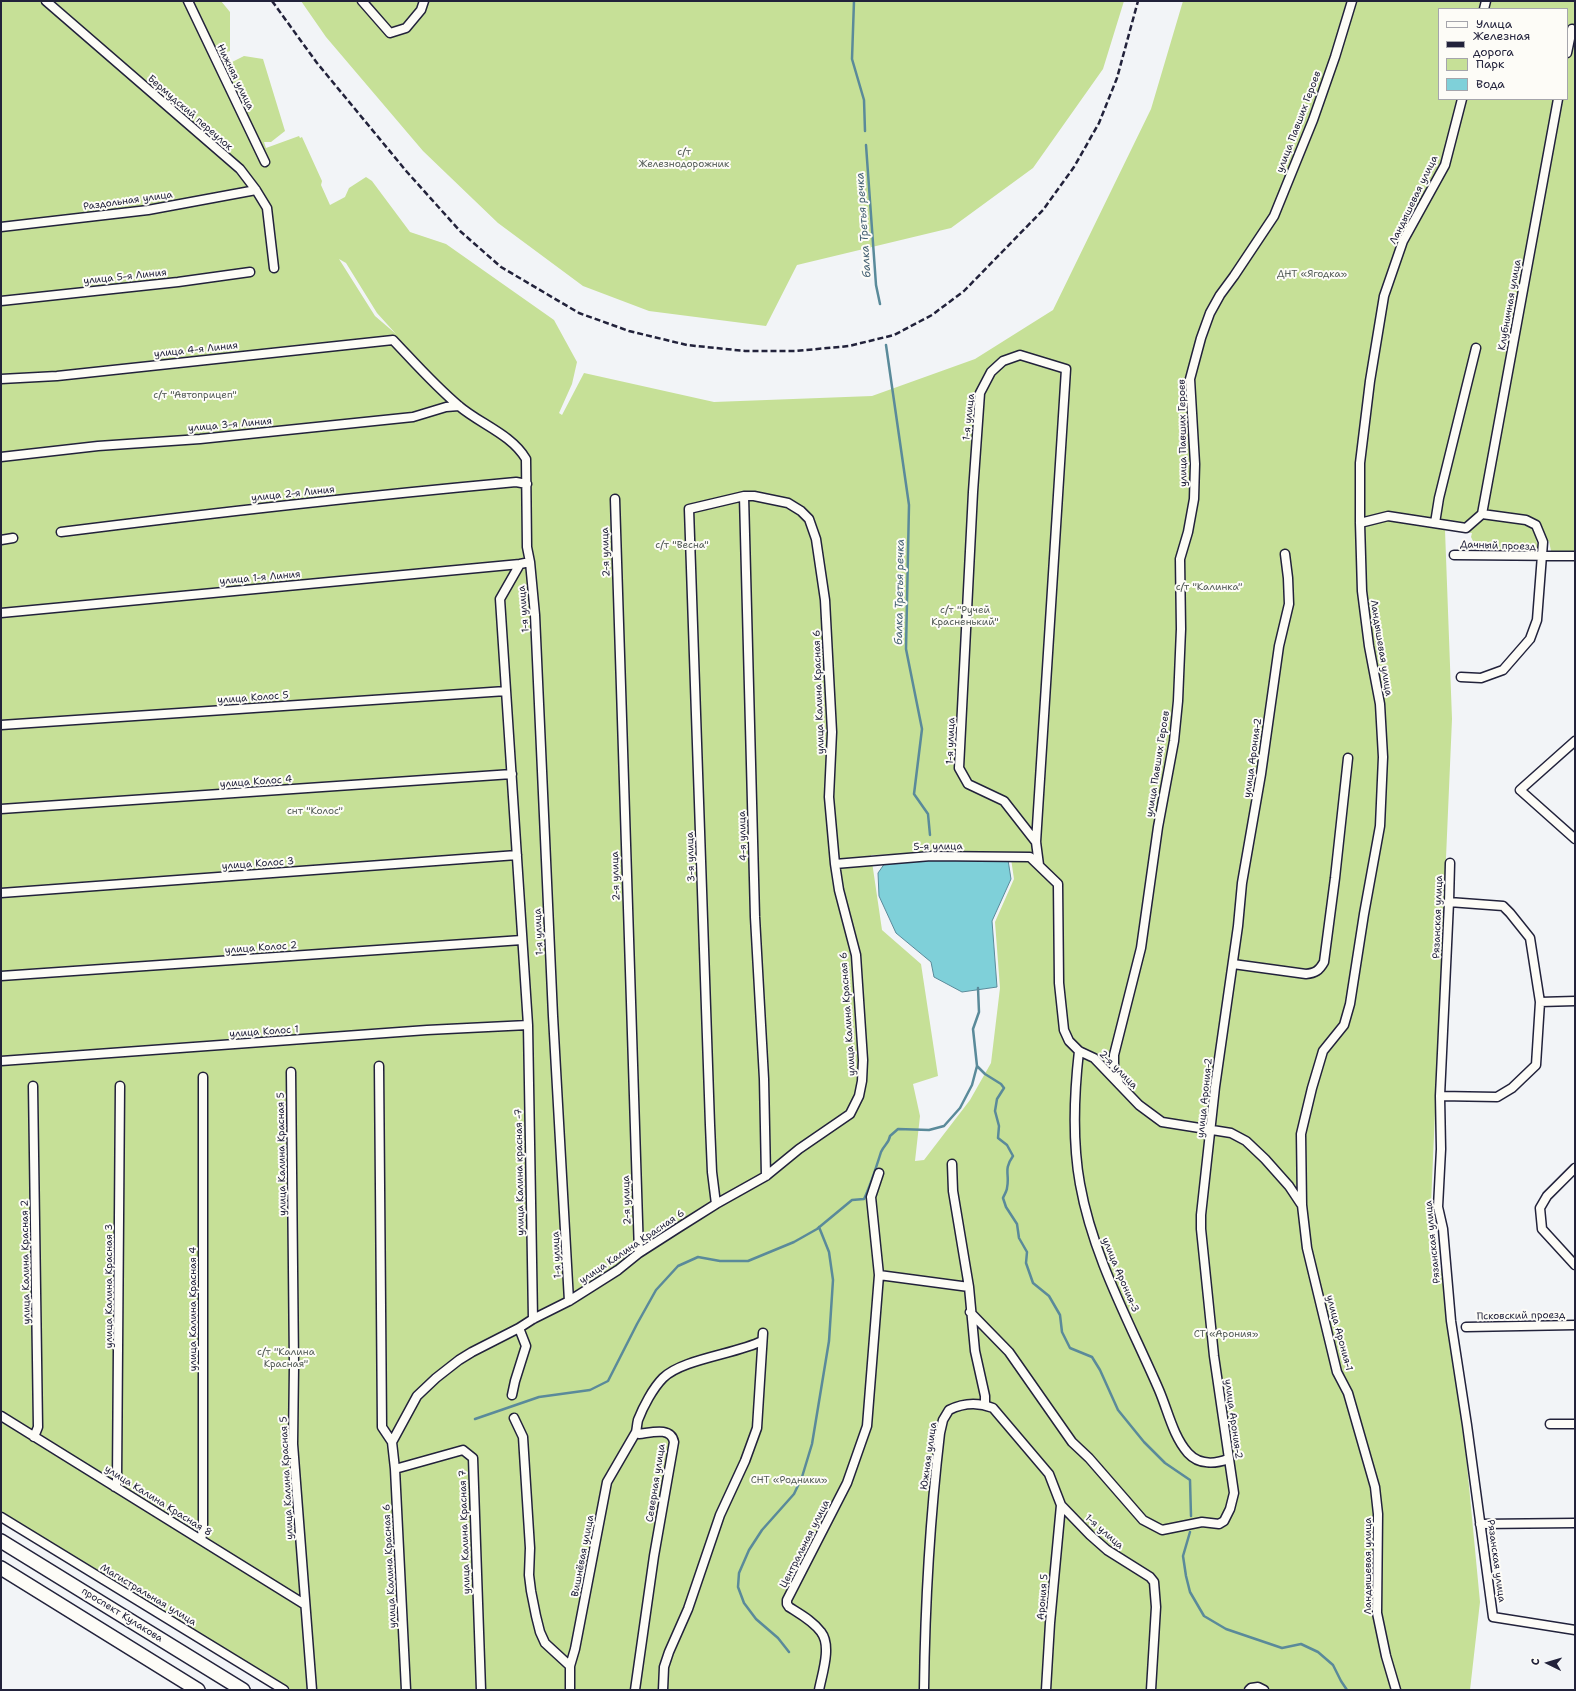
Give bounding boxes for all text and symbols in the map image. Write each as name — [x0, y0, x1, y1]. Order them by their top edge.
legend — [1438, 8, 1568, 100]
text: Улица — [1476, 16, 1512, 32]
text: Железная дорога — [1473, 28, 1530, 60]
street label: Нижняя улица — [214, 42, 256, 112]
text: Парк — [1476, 56, 1504, 72]
street label: улица Павших Героев — [1274, 70, 1324, 174]
street label: Бермудский переулок — [145, 73, 235, 153]
text: Вода — [1476, 76, 1505, 92]
park label: с/т Железнодорожник — [639, 146, 729, 170]
street label: Ландышевая улица — [1387, 154, 1441, 246]
water label: балка Третья речка — [854, 172, 874, 278]
street label: Раздольная улица — [83, 189, 173, 213]
street label: Клубничная улица — [1496, 259, 1524, 351]
street label: улица 5-я Линия — [83, 267, 167, 287]
park label: ДНТ «Ягодка» — [1277, 268, 1347, 280]
street label: улица 4-я Линия — [153, 340, 239, 360]
street label: улица Павших Героев — [1176, 379, 1190, 487]
park label: с/т "Автоприцеп" — [153, 389, 237, 401]
street label: 1-я улица — [961, 393, 977, 441]
street label: улица 3-я Линия — [187, 415, 273, 435]
street label: улица 2-я Линия — [251, 484, 335, 504]
street label: 2-я улица — [599, 527, 613, 577]
park label: с/т "Весна" — [655, 539, 709, 551]
water label: балка Третья речка — [892, 539, 908, 645]
street label: Дачный проезд — [1460, 539, 1536, 553]
street label: улица 1-я Линия — [219, 568, 301, 588]
park label: с/т "Калинка" — [1176, 581, 1242, 593]
street label: 1-я улица — [516, 585, 532, 633]
street label: Ландышевая улица — [1367, 599, 1395, 697]
park label: с/т "Ручей Красненький" — [931, 604, 999, 628]
street label: улица Калина Красная 6 — [811, 630, 827, 754]
street label: улица Колос 5 — [217, 690, 289, 706]
street label: улица Павших Героев — [1144, 710, 1172, 818]
street label: 1-я улица — [944, 717, 958, 765]
street label: улица Арония-2 — [1241, 717, 1265, 799]
street label: улица Колос 4 — [219, 773, 293, 791]
park label: снт "Колос" — [287, 805, 343, 817]
street label: 4-я улица — [736, 811, 750, 861]
street label: 3-я улица — [684, 832, 698, 882]
street label: 5-я улица — [913, 841, 963, 853]
street label: 2-я улица — [609, 851, 623, 901]
street label: улица Колос 3 — [221, 855, 295, 873]
street label: Рязанская улица — [1431, 875, 1445, 959]
street label: 1-я улица — [532, 908, 546, 956]
street label: улица Колос 2 — [224, 939, 298, 957]
street label: улица Калина Красная 6 — [838, 952, 858, 1076]
street label: улица Колос 1 — [229, 1024, 299, 1040]
street label: 2-я улица — [1096, 1048, 1140, 1092]
street label: улица Арония-2 — [1195, 1057, 1215, 1139]
street label: улица Калина Красная 5 — [275, 1092, 289, 1216]
street label: улица Калина красная -7 — [513, 1108, 527, 1236]
street label: 2-я улица — [620, 1175, 634, 1225]
street label: улица Калина Красная 2 — [19, 1200, 33, 1324]
street label: Рязанская улица — [1423, 1200, 1443, 1284]
street label: улица Калина Красная 6 — [577, 1207, 687, 1287]
street label: улица Калина Красная 3 — [103, 1224, 115, 1348]
street label: 1-я улица — [550, 1231, 564, 1279]
street label: улица Арония-3 — [1099, 1236, 1141, 1314]
street label: улица Калина Красная 4 — [187, 1247, 199, 1371]
street label: улица Арония-1 — [1323, 1294, 1355, 1372]
street label: Псковский проезд — [1477, 1309, 1565, 1323]
park label: СТ «Арония» — [1194, 1328, 1258, 1340]
park label: с/т "Калина Красная" — [257, 1346, 315, 1370]
street label: улица Арония-2 — [1221, 1378, 1245, 1460]
street label: улица Калина Красная 5 — [278, 1416, 296, 1540]
street label: Южная улица — [918, 1421, 940, 1491]
street label: Северная улица — [644, 1443, 668, 1523]
street label: улица Калина Красная 8 — [102, 1463, 214, 1539]
street label: улица Калина Красная 7 — [457, 1470, 473, 1594]
park label: СНТ «Родники» — [751, 1474, 827, 1486]
street label: Центральная улица — [778, 1498, 832, 1590]
street label: улица Калина Красная 6 — [381, 1504, 399, 1628]
street label: 1-я улица — [1082, 1512, 1126, 1552]
street label: Вишнёвая улица — [569, 1514, 597, 1598]
street label: Ландышевая улица — [1362, 1517, 1374, 1615]
street label: Рязанская улица — [1484, 1519, 1508, 1603]
street label: Магистральная улица — [98, 1562, 198, 1628]
street label: Арония 5 — [1035, 1573, 1051, 1621]
street label: проспект Кулакова — [79, 1585, 165, 1645]
north arrow — [1528, 1643, 1568, 1683]
text: С — [1528, 1658, 1543, 1666]

